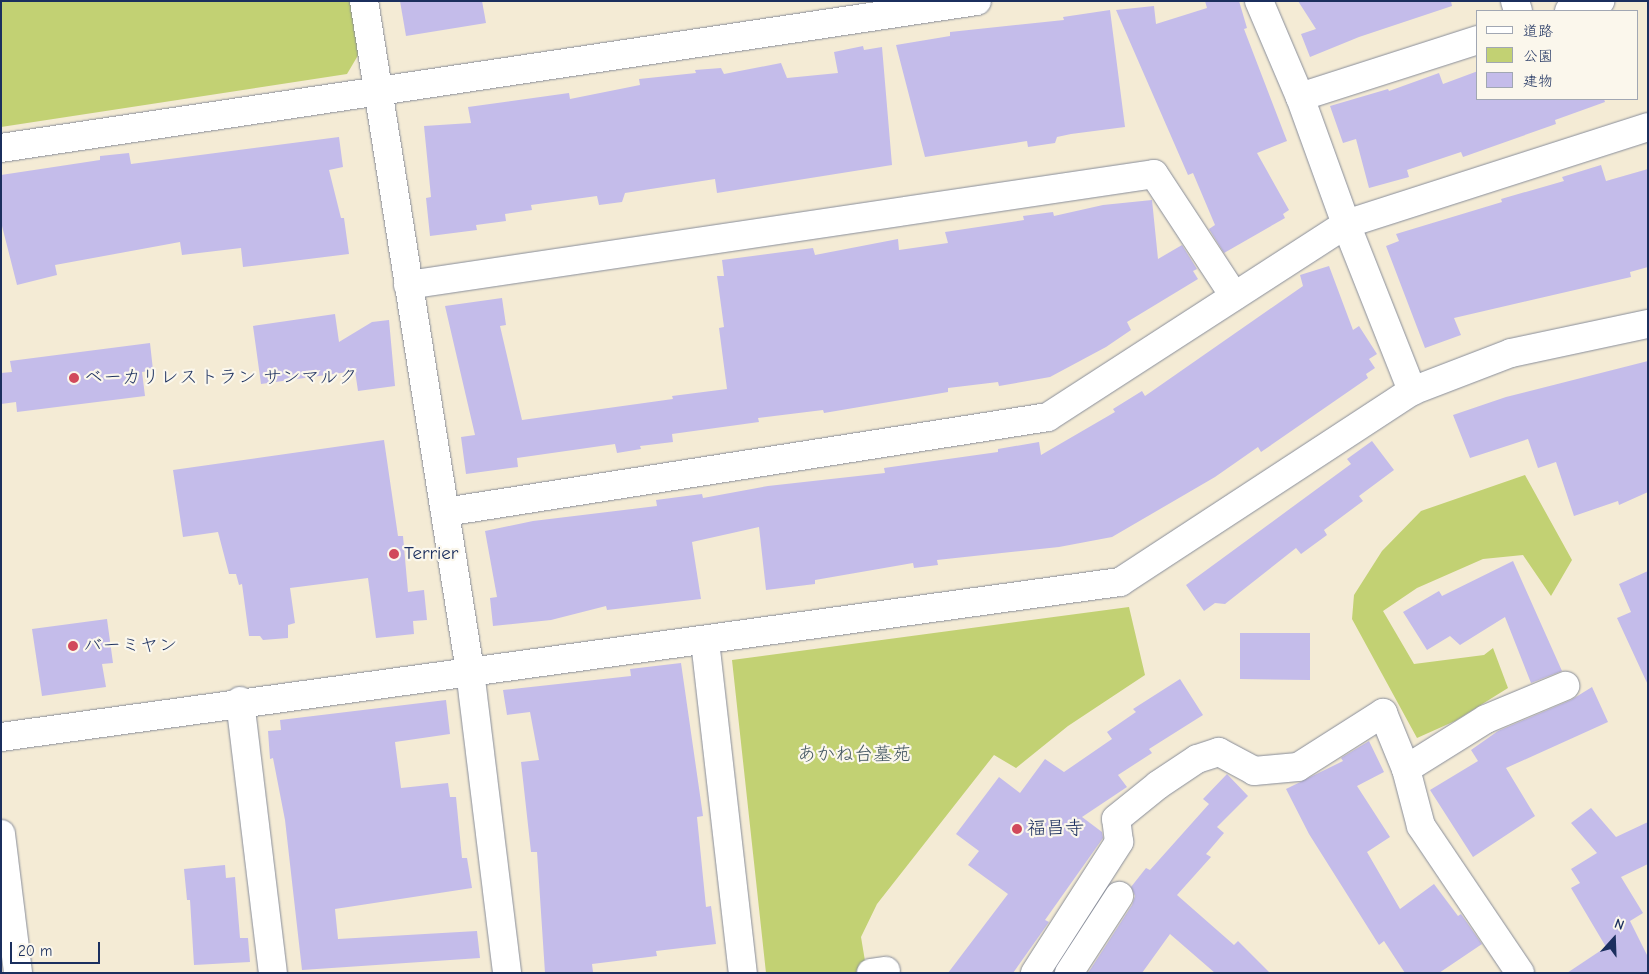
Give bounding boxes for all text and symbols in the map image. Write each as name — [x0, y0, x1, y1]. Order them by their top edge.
legend — [1476, 10, 1639, 100]
text: 道路 — [1523, 22, 1553, 40]
text: 公園 — [1523, 47, 1553, 65]
text: 建物 — [1523, 72, 1553, 90]
place label: ベーカリレストラン サンマルク — [84, 367, 356, 389]
marker: ベーカリレストラン サンマルク — [68, 372, 80, 384]
place label: Terrier — [404, 543, 458, 565]
marker: Terrier — [388, 548, 400, 560]
place label: バーミヤン — [83, 635, 178, 657]
marker: バーミヤン — [67, 640, 79, 652]
park label: あかね台墓苑 — [797, 744, 911, 766]
place label: 福昌寺 — [1027, 818, 1084, 840]
marker: 福昌寺 — [1011, 823, 1023, 835]
north arrow — [1589, 914, 1639, 964]
text: N — [1612, 915, 1626, 934]
scale bar — [12, 932, 102, 964]
text: 20 m — [18, 942, 52, 960]

